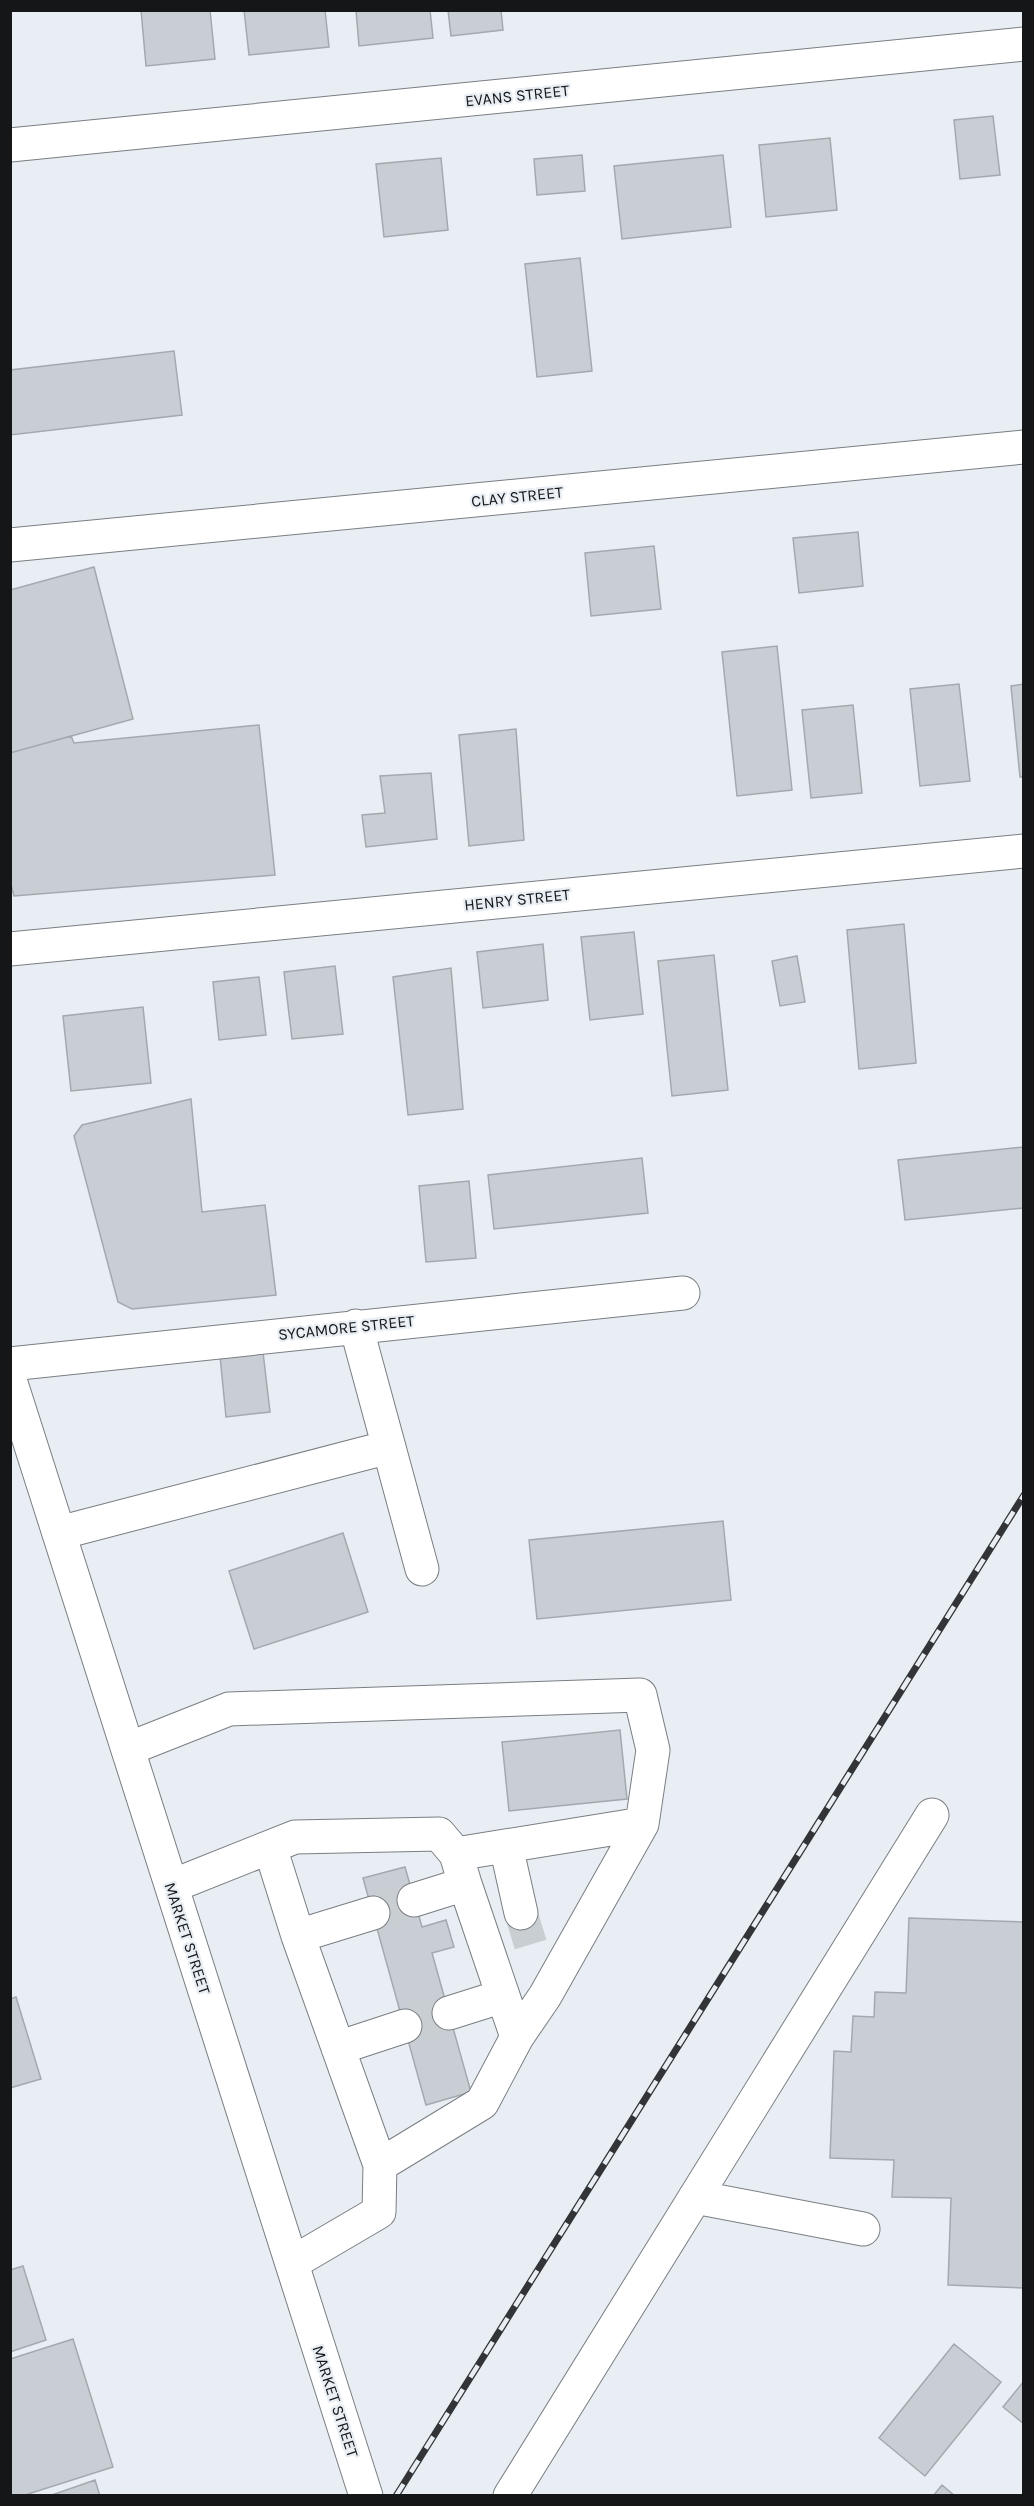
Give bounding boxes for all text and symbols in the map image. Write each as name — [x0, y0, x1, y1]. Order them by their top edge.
street label: EVANS STREET — [464, 81, 570, 110]
street label: CLAY STREET — [470, 482, 564, 511]
street label: HENRY STREET — [463, 884, 571, 915]
street label: SYCAMORE STREET — [277, 1311, 415, 1344]
street label: MARKET STREET — [160, 1880, 215, 1997]
street label: MARKET STREET — [308, 2343, 363, 2460]

